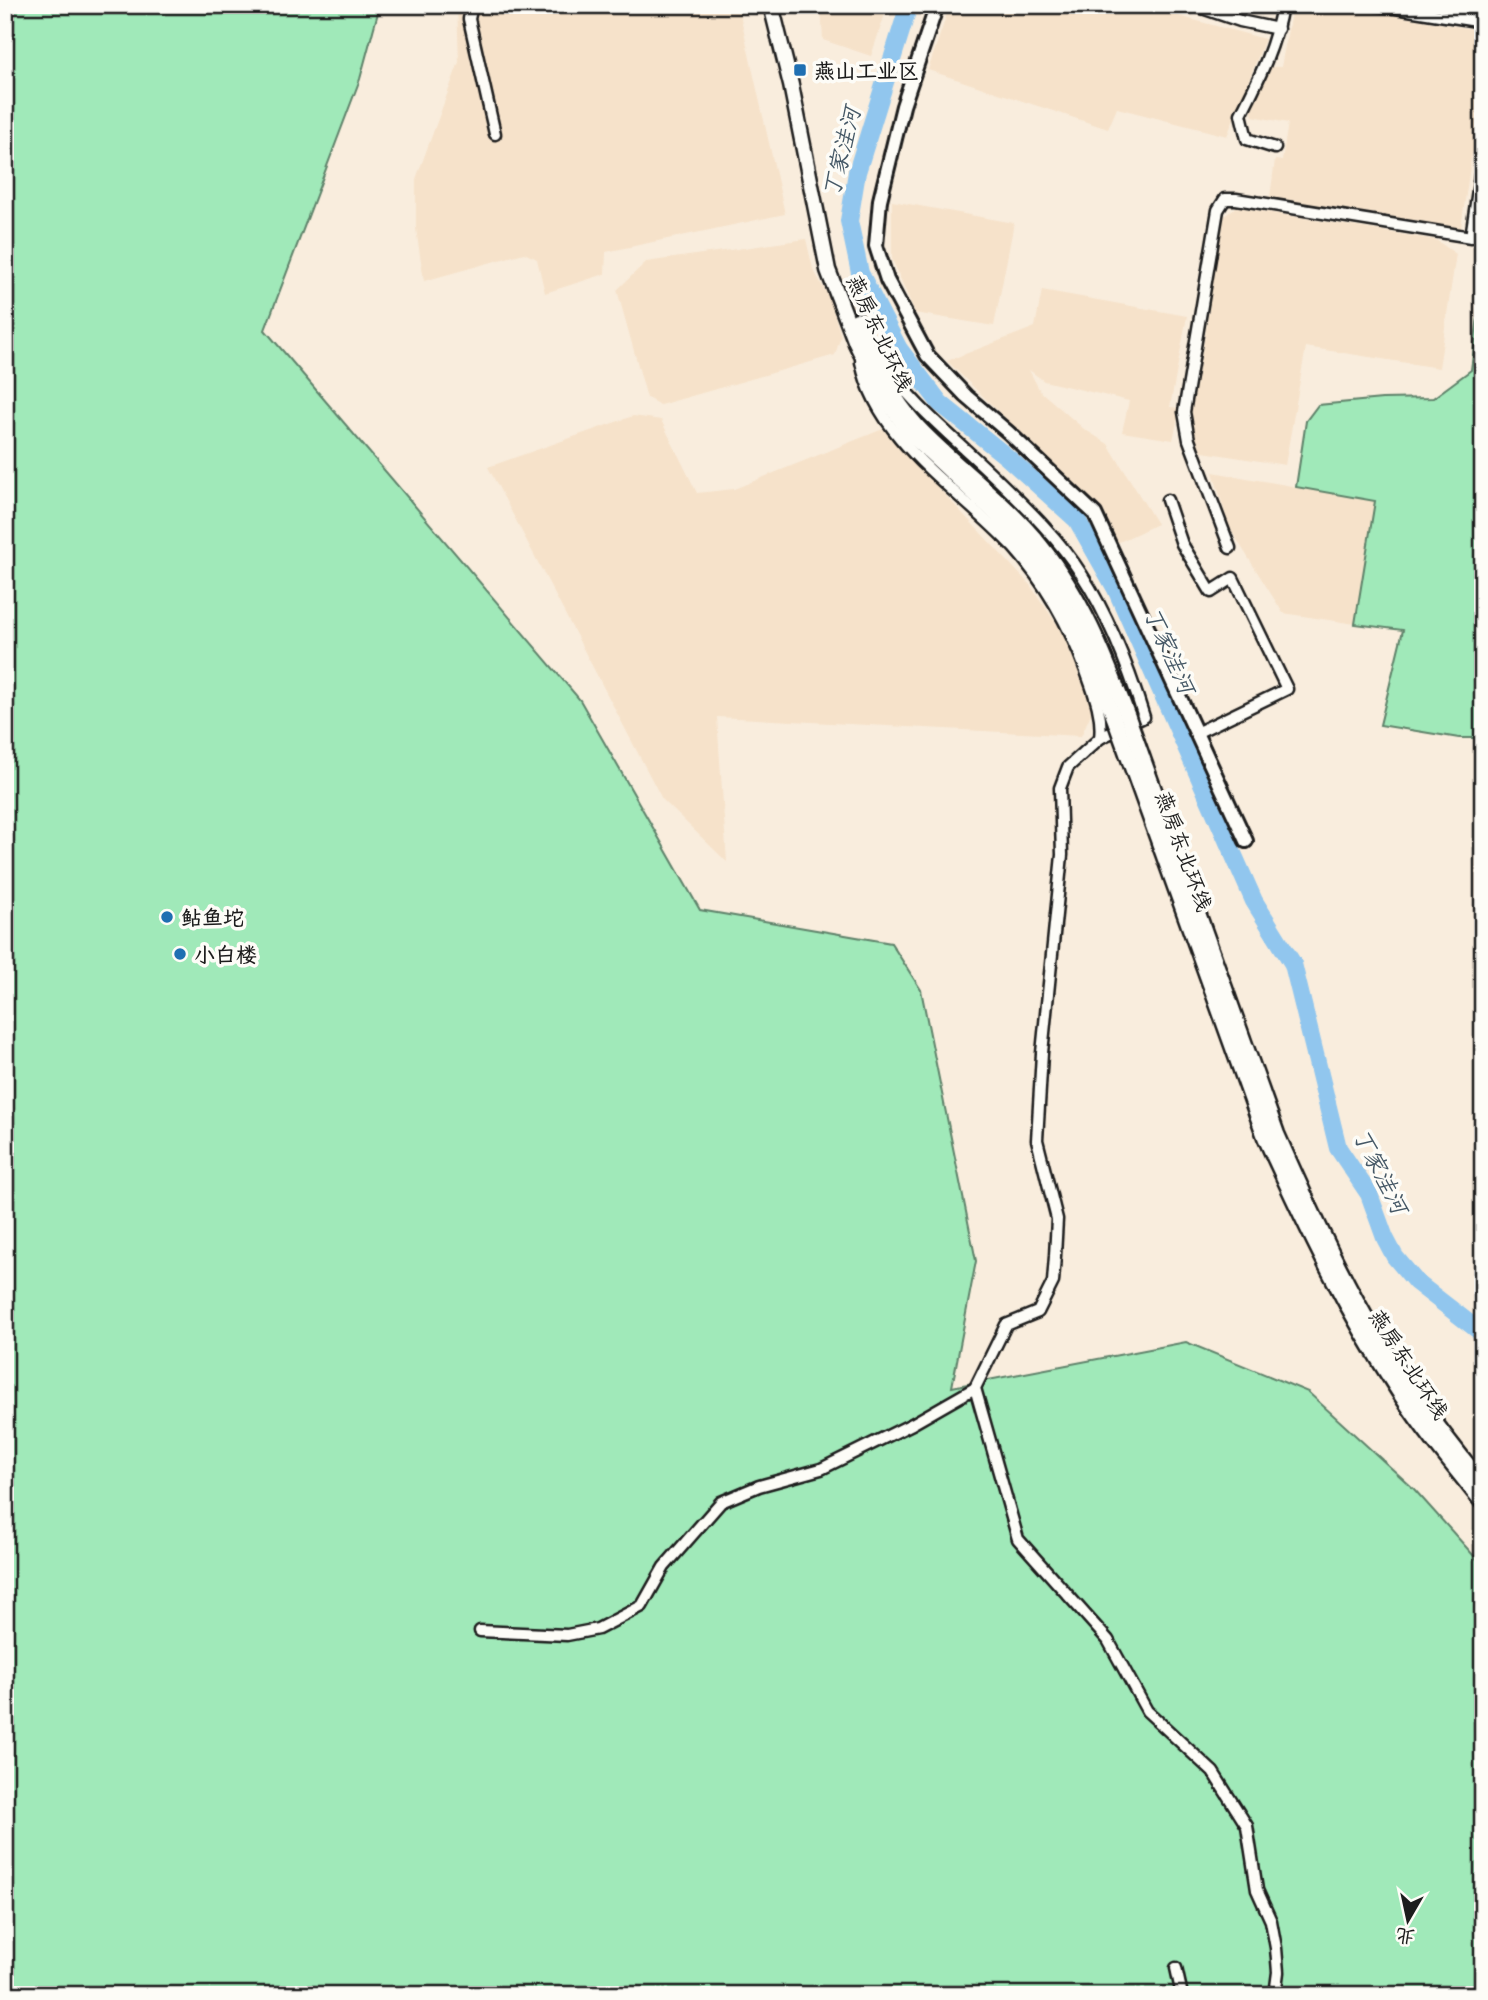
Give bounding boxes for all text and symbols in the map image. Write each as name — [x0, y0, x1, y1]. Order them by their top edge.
place label: 燕山工业区 — [814, 56, 919, 85]
marker: 燕山工业区 — [792, 62, 808, 78]
water label: 丁家洼河 — [815, 100, 868, 200]
street label: 燕房东北环线 — [840, 270, 920, 396]
water label: 丁家洼河 — [1137, 602, 1204, 702]
street label: 燕房东北环线 — [1149, 787, 1219, 915]
place label: 鲇鱼坨 — [181, 903, 244, 932]
marker: 鲇鱼坨 — [159, 909, 175, 925]
place label: 小白楼 — [194, 940, 257, 969]
marker: 小白楼 — [172, 946, 188, 962]
water label: 丁家洼河 — [1346, 1123, 1418, 1223]
street label: 燕房东北环线 — [1363, 1303, 1455, 1425]
north arrow — [1372, 1884, 1442, 1954]
text: 北 — [1394, 1922, 1417, 1951]

